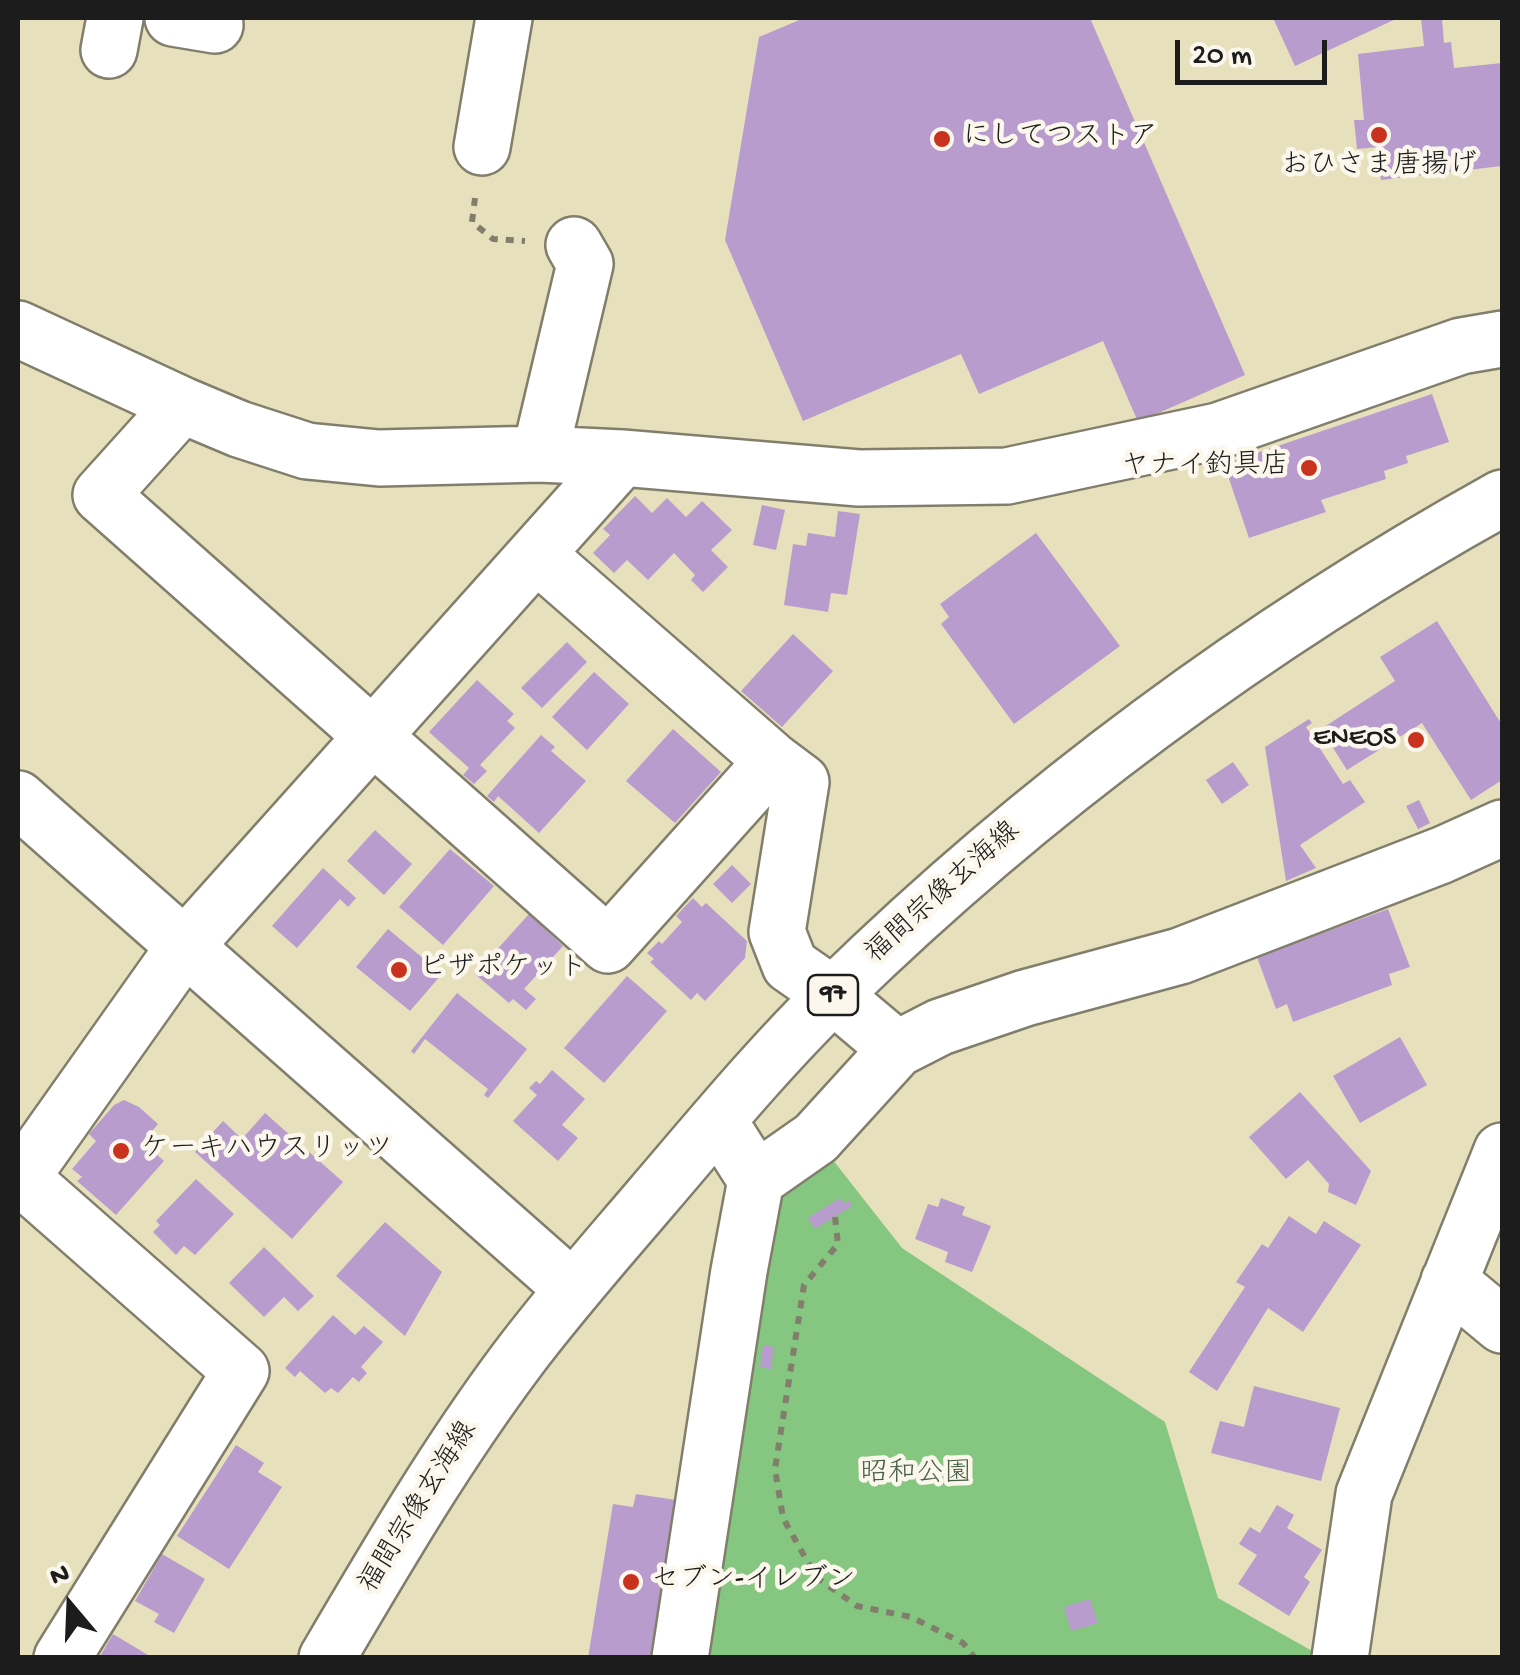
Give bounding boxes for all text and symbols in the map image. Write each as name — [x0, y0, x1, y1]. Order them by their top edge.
scale bar — [1180, 20, 1332, 82]
text: 20 m — [1192, 40, 1252, 75]
place label: にしてつストア — [962, 122, 1158, 156]
marker: おひさま唐揚げ — [1368, 124, 1390, 146]
marker: にしてつストア — [931, 128, 953, 150]
place label: おひさま唐揚げ — [1281, 151, 1477, 185]
place label: ヤナイ釣具店 — [1121, 451, 1289, 485]
marker: ヤナイ釣具店 — [1298, 457, 1320, 479]
place label: ENEOS — [1313, 723, 1396, 757]
marker: ENEOS — [1405, 729, 1427, 751]
street label: 福間宗像玄海線 — [860, 816, 1028, 972]
place label: ピザポケット — [419, 953, 587, 987]
marker: ピザポケット — [388, 959, 410, 981]
road number: 97 — [808, 975, 858, 1015]
place label: ケーキハウスリッツ — [141, 1134, 393, 1168]
marker: ケーキハウスリッツ — [110, 1140, 132, 1162]
street label: 福間宗像玄海線 — [354, 1416, 486, 1600]
park label: 昭和公園 — [860, 1459, 972, 1493]
north arrow — [20, 1555, 120, 1655]
text: N — [46, 1558, 74, 1595]
place label: セブン-イレブン — [651, 1565, 856, 1599]
marker: セブン-イレブン — [620, 1571, 642, 1593]

